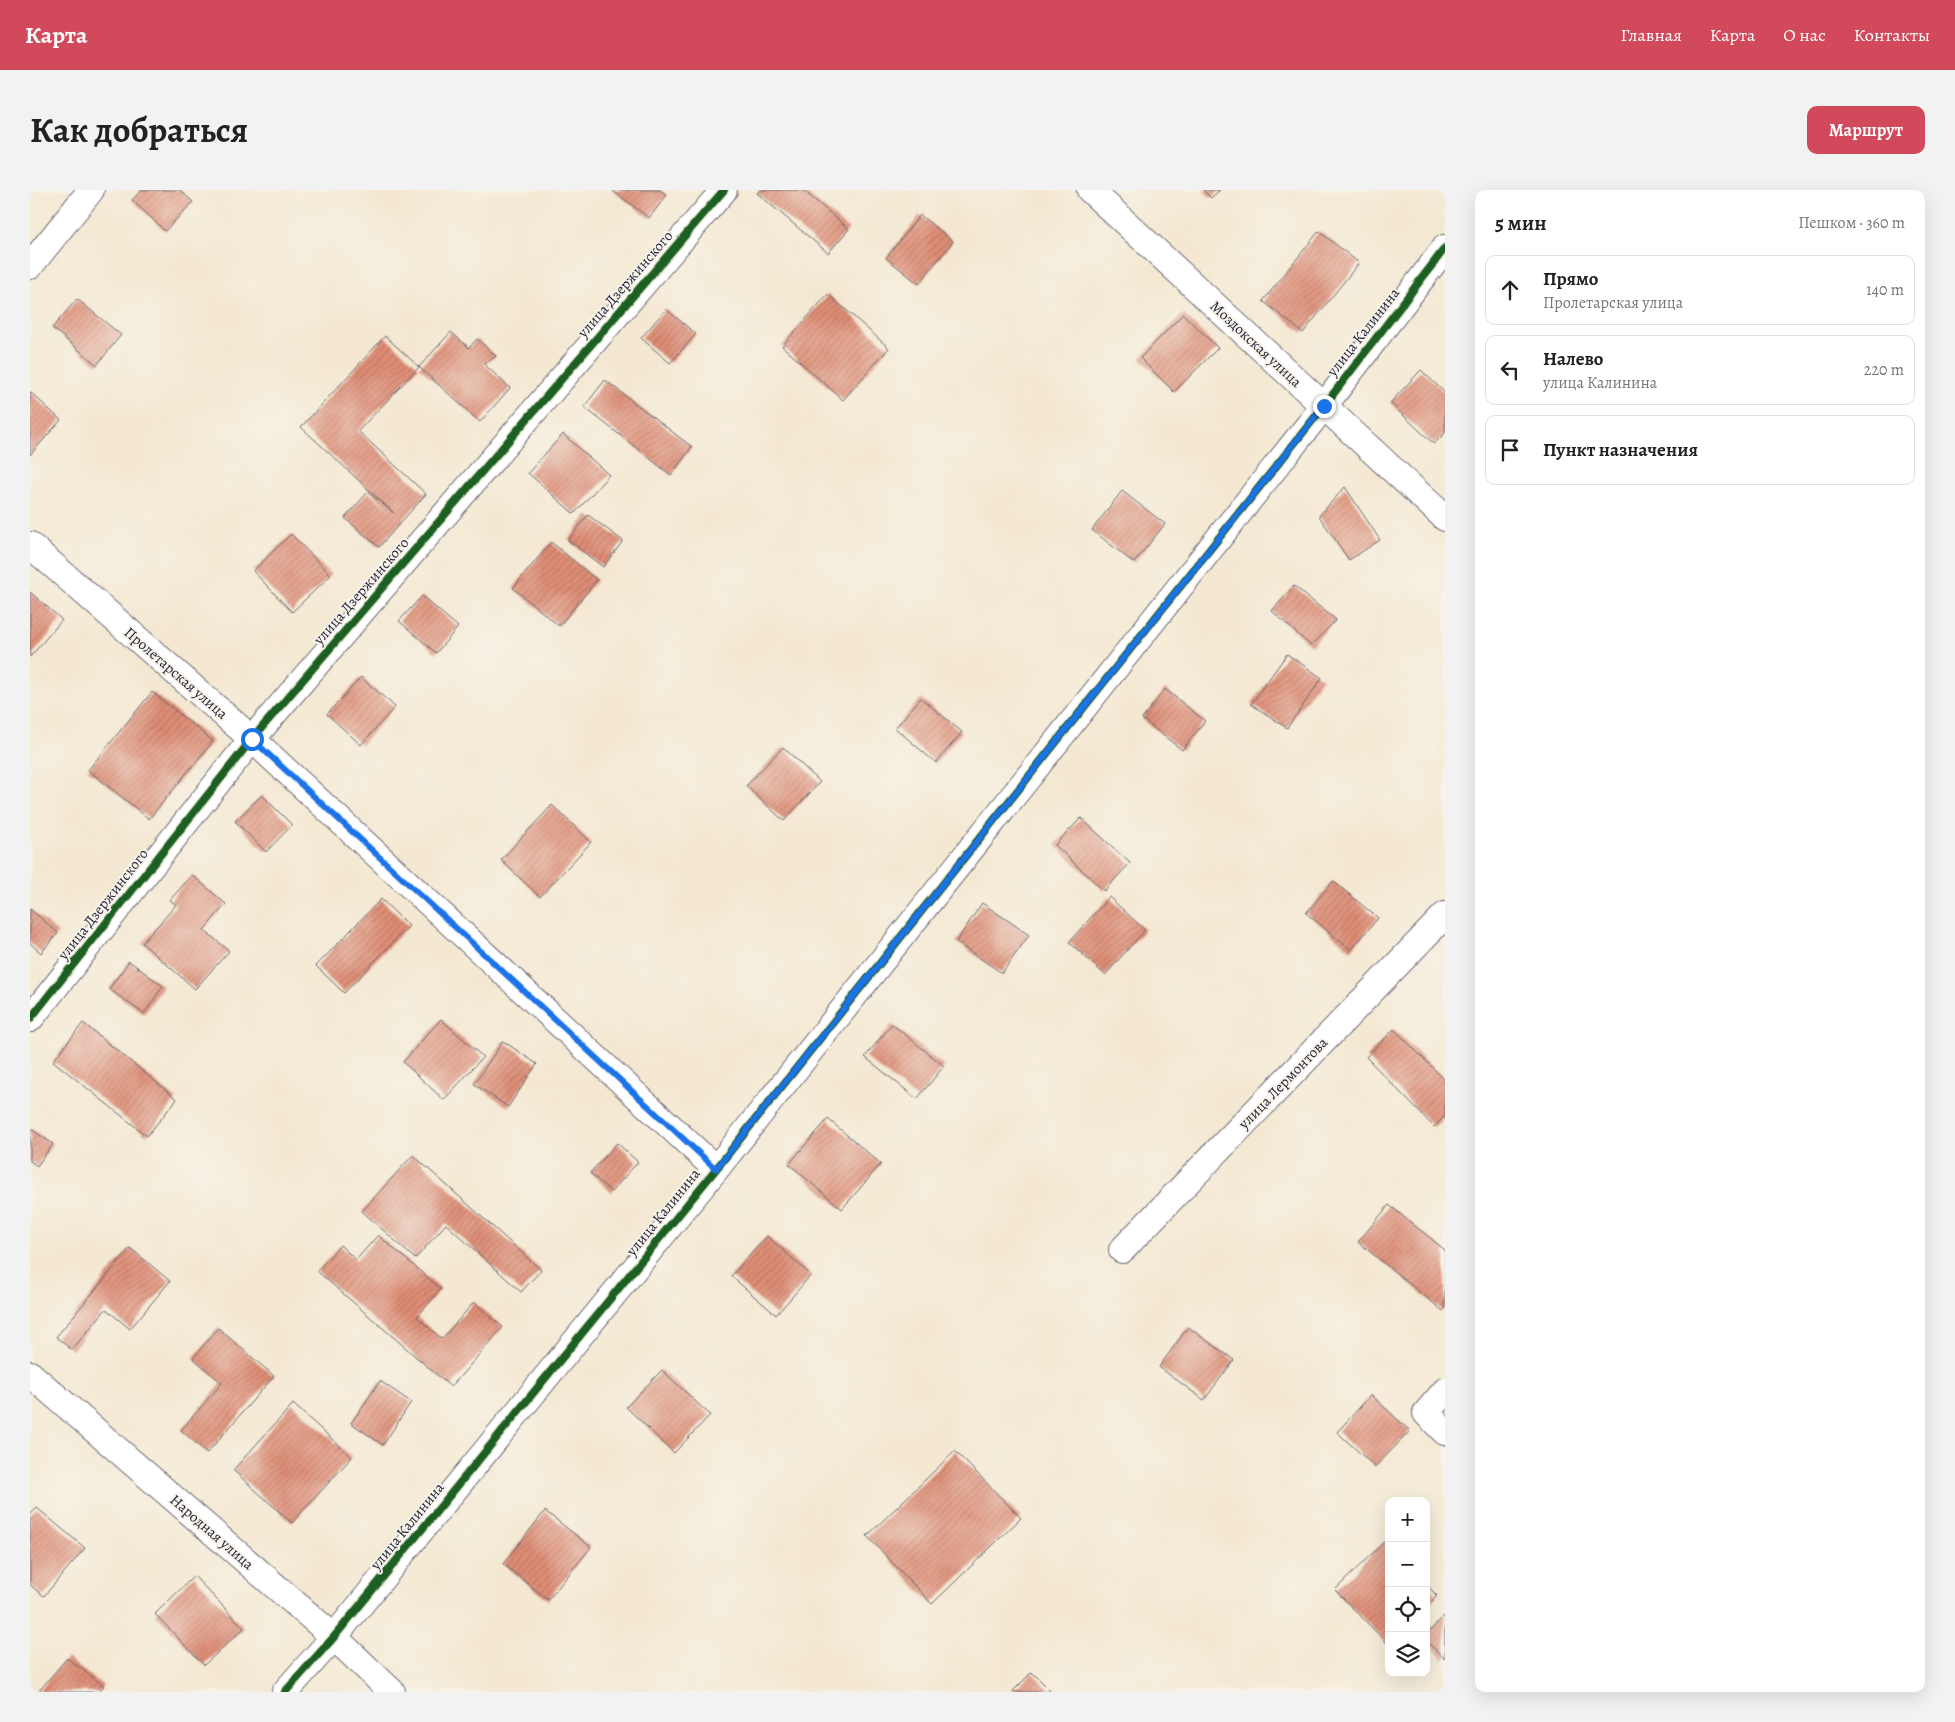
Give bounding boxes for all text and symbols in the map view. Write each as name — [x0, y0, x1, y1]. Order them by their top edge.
text: Карта — [25, 19, 87, 51]
text: Главная — [1621, 23, 1682, 47]
text: Карта — [1710, 23, 1755, 47]
text: О нас — [1783, 23, 1826, 47]
text: Контакты — [1854, 23, 1930, 47]
text: Как добраться — [30, 106, 248, 154]
button: Маршрут — [1807, 106, 1925, 154]
text: 5 мин — [1495, 209, 1547, 237]
text: Пешком · 360 m — [1798, 212, 1905, 234]
street label: улица Дзержинского — [572, 226, 677, 343]
text: Прямо — [1543, 266, 1598, 292]
icon: ahead — [1496, 276, 1524, 304]
text: 140 m — [1866, 279, 1904, 301]
street label: улица Калинина — [1322, 284, 1404, 381]
text: Пролетарская улица — [1543, 292, 1683, 314]
street label: Моздокская улица — [1206, 296, 1306, 392]
text: Налево — [1543, 346, 1603, 372]
icon: left — [1496, 356, 1524, 384]
text: 220 m — [1864, 359, 1904, 381]
text: улица Калинина — [1543, 372, 1657, 394]
route end — [1313, 395, 1336, 418]
icon: arrive — [1496, 436, 1524, 464]
text: Пункт назначения — [1543, 437, 1698, 463]
street label: улица Дзержинского — [308, 533, 413, 650]
street label: Пролетарская улица — [120, 622, 232, 724]
route start — [241, 728, 264, 751]
street label: улица Дзержинского — [53, 844, 153, 965]
street label: улица Лермонтова — [1233, 1033, 1332, 1134]
street label: улица Калинина — [621, 1164, 704, 1261]
street label: улица Калинина — [365, 1478, 448, 1575]
street label: Народная улица — [166, 1490, 258, 1574]
map controls — [1385, 1497, 1430, 1677]
button: + — [1385, 1497, 1430, 1542]
button: − — [1385, 1542, 1430, 1587]
button: locate — [1385, 1587, 1430, 1632]
button: layers — [1385, 1632, 1430, 1677]

